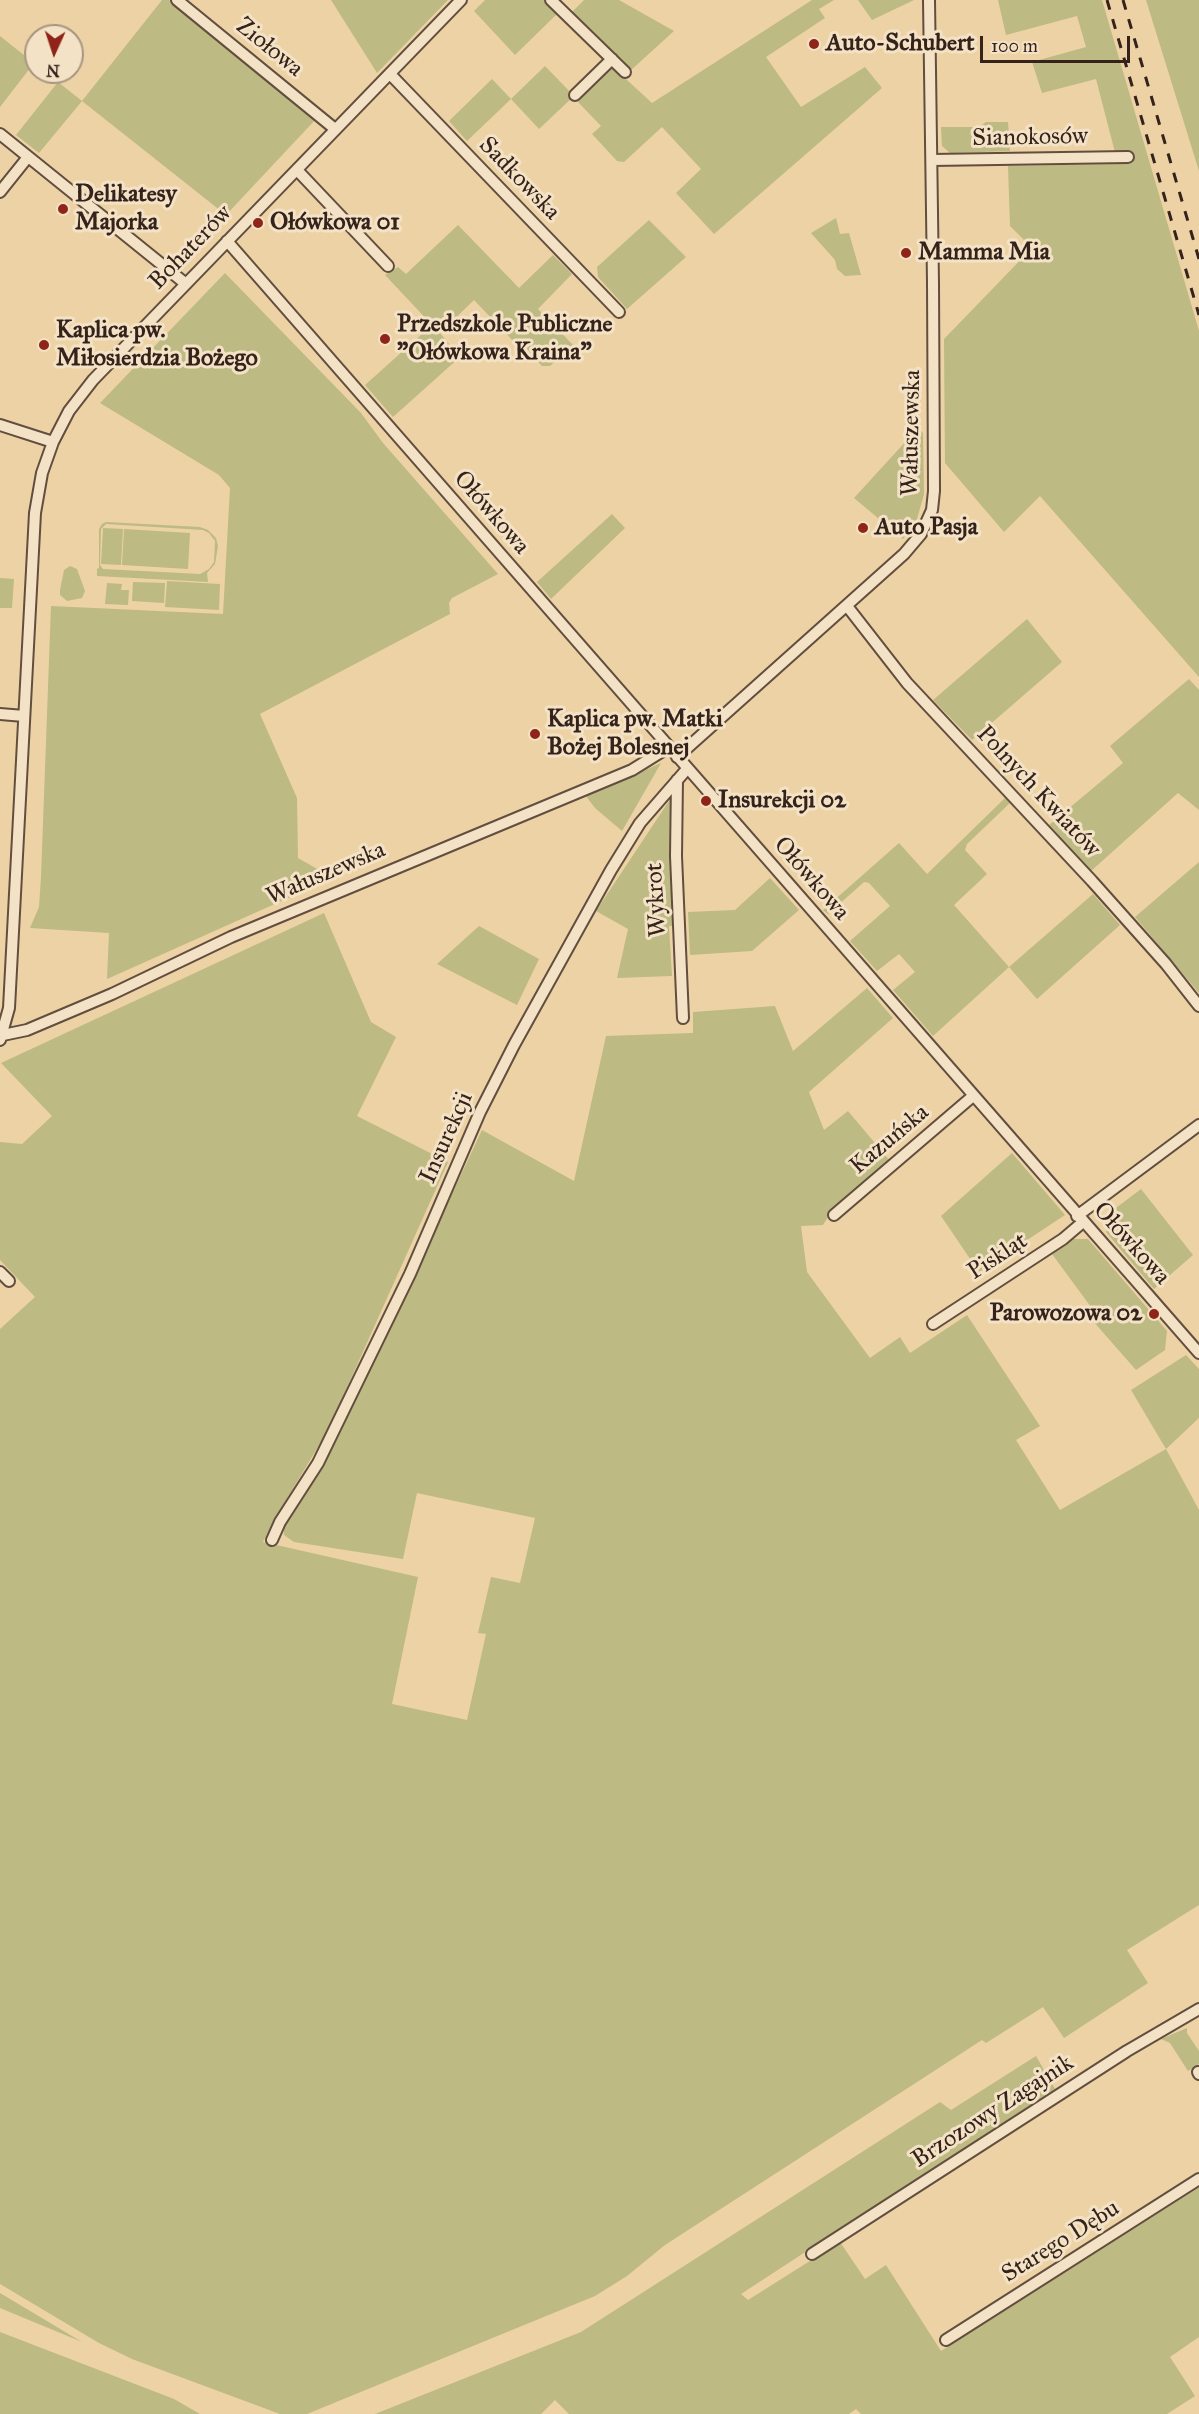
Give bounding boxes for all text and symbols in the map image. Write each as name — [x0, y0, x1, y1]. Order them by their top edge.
street label: Ziołowa — [230, 12, 308, 84]
north arrow — [24, 24, 84, 84]
scale bar — [983, 24, 1133, 62]
place label: Auto-Schubert — [826, 30, 974, 58]
text: 100 m — [991, 35, 1038, 57]
marker: Auto-Schubert — [807, 37, 821, 51]
text: N — [46, 61, 60, 80]
street label: Sianokosów — [972, 123, 1088, 153]
street label: Sadkowska — [472, 131, 566, 227]
place label: Delikatesy Majorka — [75, 181, 177, 237]
street label: Bohaterów — [144, 200, 238, 296]
marker: Delikatesy Majorka — [56, 202, 70, 216]
place label: Ołówkowa 01 — [270, 209, 400, 237]
marker: Ołówkowa 01 — [251, 216, 265, 230]
place label: Mamma Mia — [918, 239, 1050, 267]
marker: Mamma Mia — [899, 246, 913, 260]
place label: Przedszkole Publiczne "Ołówkowa Kraina" — [397, 311, 612, 367]
place label: Kaplica pw. Miłosierdzia Bożego — [56, 317, 258, 373]
marker: Przedszkole Publiczne "Ołówkowa Kraina" — [378, 332, 392, 346]
marker: Kaplica pw. Miłosierdzia Bożego — [37, 338, 51, 352]
street label: Wałuszewska — [896, 370, 928, 496]
street label: Ołówkowa — [447, 465, 535, 561]
place label: Auto Pasja — [875, 514, 978, 542]
marker: Auto Pasja — [856, 521, 870, 535]
place label: Kaplica pw. Matki Bożej Bolesnej — [547, 706, 723, 762]
street label: Polnych Kwiatów — [970, 720, 1106, 864]
marker: Kaplica pw. Matki Bożej Bolesnej — [528, 727, 542, 741]
place label: Insurekcji 02 — [718, 787, 846, 815]
marker: Insurekcji 02 — [699, 794, 713, 808]
street label: Ołówkowa — [767, 831, 855, 927]
street label: Wałuszewska — [262, 836, 390, 912]
street label: Wykrot — [641, 862, 673, 938]
street label: Insurekcji — [414, 1088, 480, 1188]
street label: Kazuńska — [845, 1099, 935, 1181]
street label: Ołówkowa — [1086, 1197, 1176, 1291]
street label: Piskląt — [963, 1227, 1033, 1287]
place label: Parowozowa 02 — [990, 1300, 1142, 1328]
marker: Parowozowa 02 — [1147, 1307, 1161, 1321]
street label: Brzozowy Zagajnik — [907, 2049, 1079, 2175]
street label: Starego Dębu — [997, 2194, 1125, 2290]

